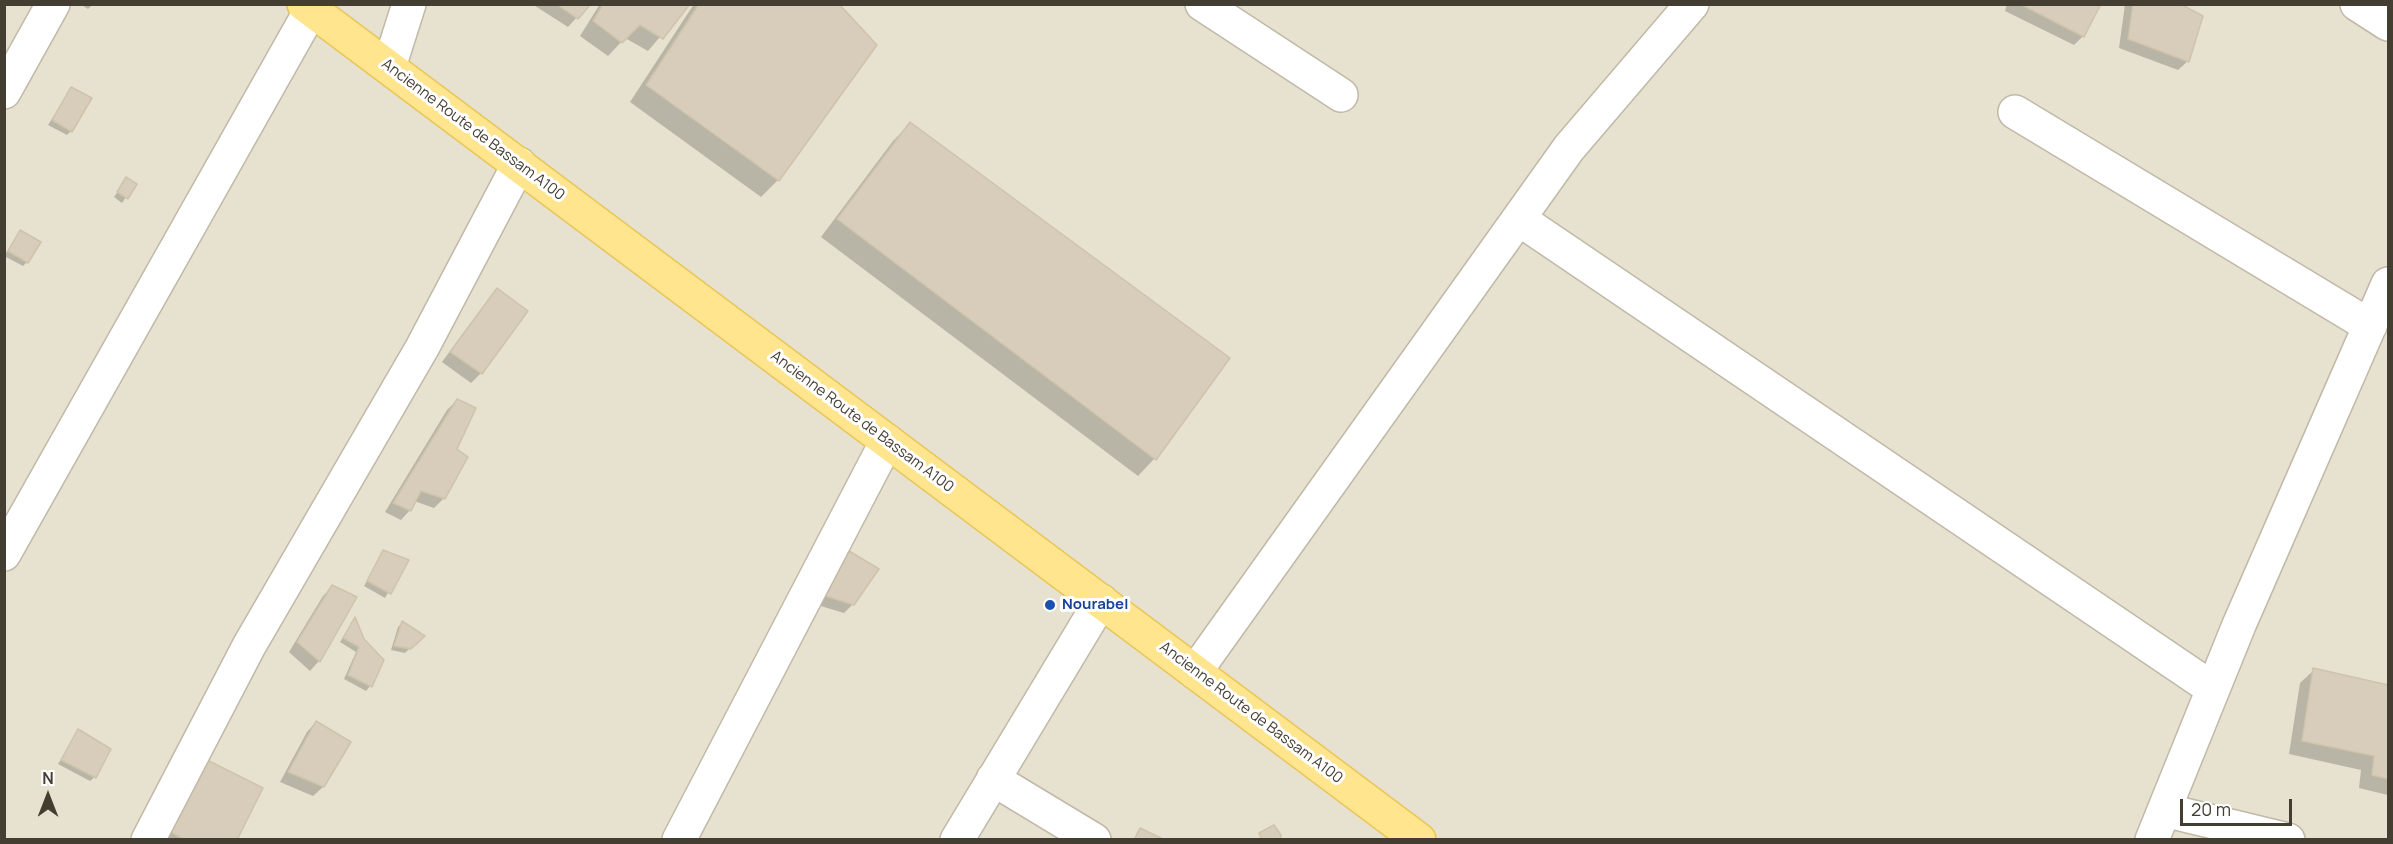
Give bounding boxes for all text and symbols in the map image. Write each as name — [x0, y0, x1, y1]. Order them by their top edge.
street label: Ancienne Route de Bassam A100 — [378, 55, 568, 205]
street label: Ancienne Route de Bassam A100 — [767, 347, 957, 497]
place label: Nourabel — [1062, 596, 1128, 614]
marker: Nourabel — [1043, 598, 1057, 612]
street label: Ancienne Route de Bassam A100 — [1156, 638, 1346, 788]
north arrow — [18, 766, 78, 826]
text: N — [42, 767, 54, 789]
scale bar — [2183, 787, 2296, 825]
text: 20 m — [2191, 797, 2231, 821]

